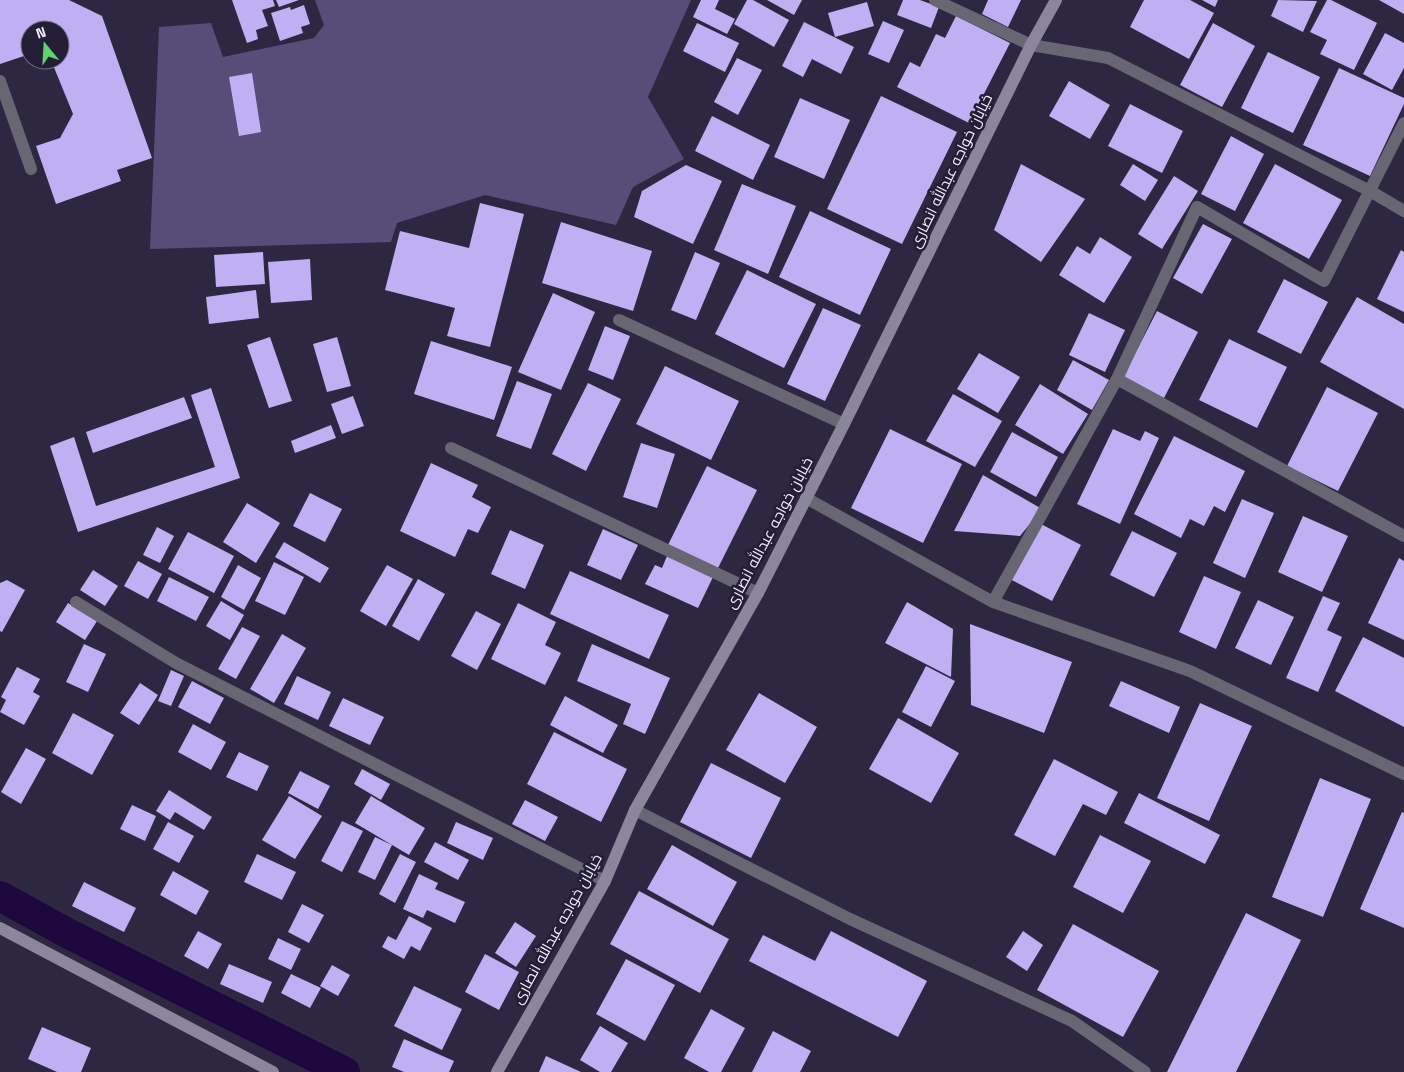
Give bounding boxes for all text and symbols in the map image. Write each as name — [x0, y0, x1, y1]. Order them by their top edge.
north arrow — [20, 20, 70, 70]
text: N — [34, 23, 48, 43]
street label: خیابان خواجه عبدالله انصاری — [905, 91, 997, 251]
street label: خیابان خواجه عبدالله انصاری — [721, 454, 817, 612]
street label: خیابان خواجه عبدالله انصاری — [507, 850, 607, 1008]

